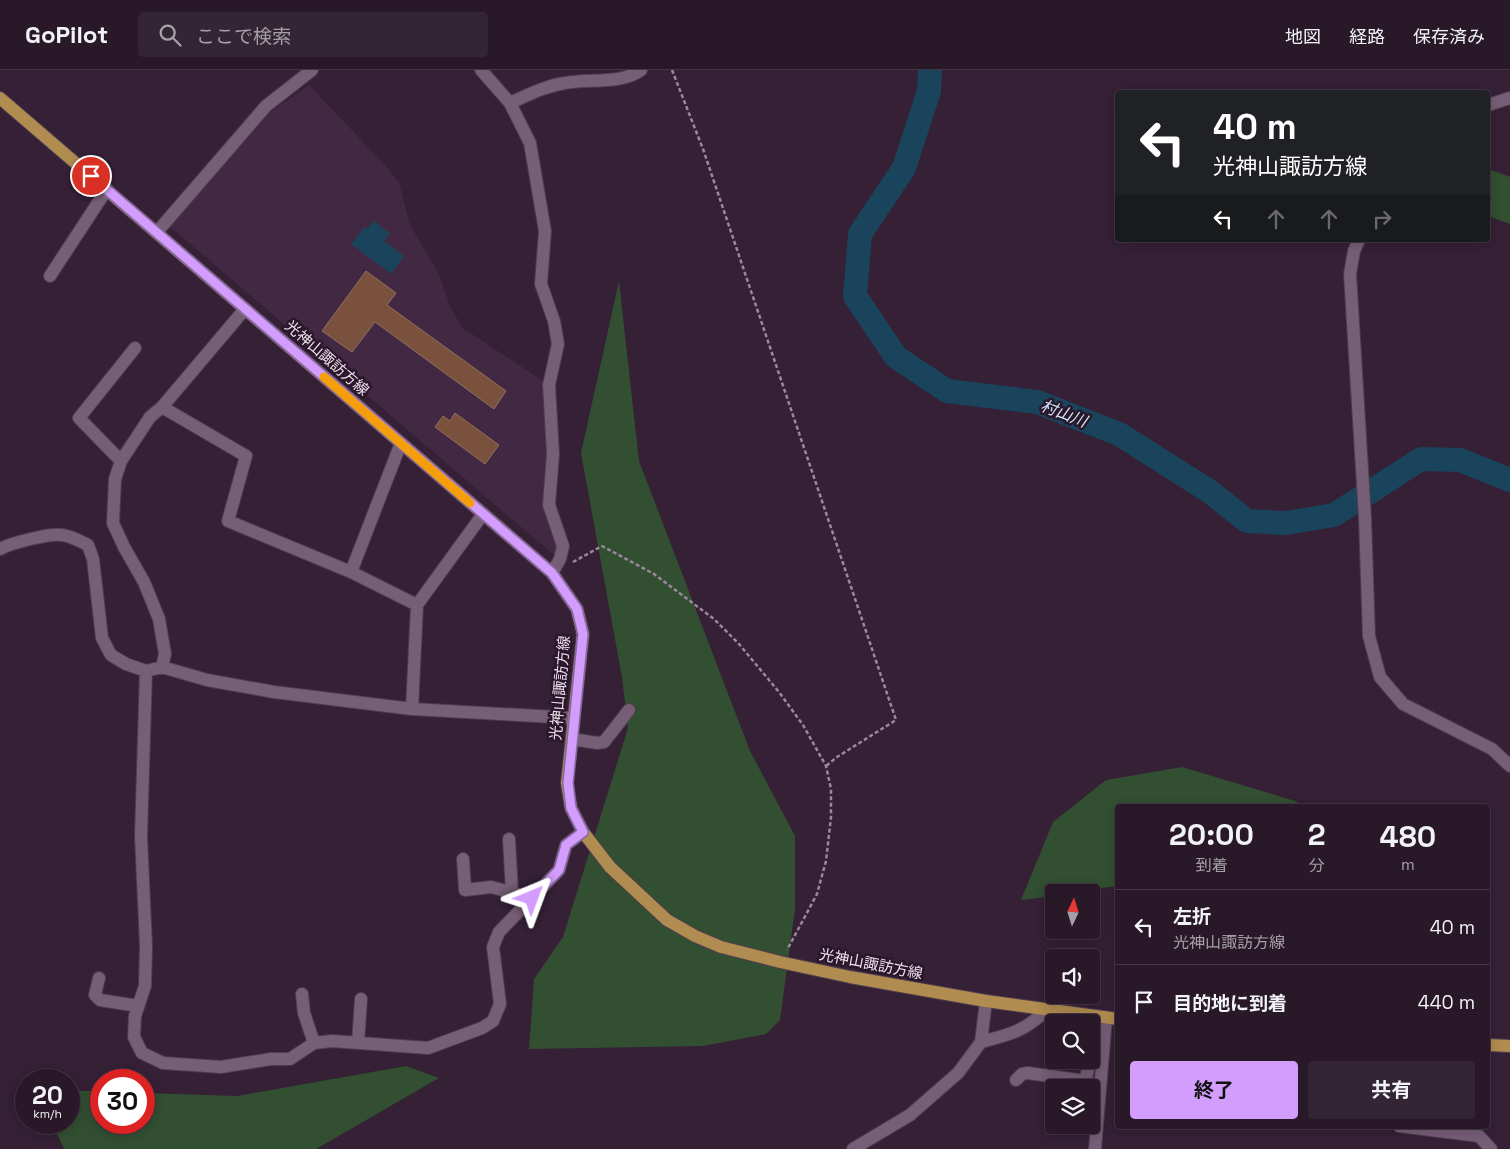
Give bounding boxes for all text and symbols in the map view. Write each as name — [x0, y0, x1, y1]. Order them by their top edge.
search box — [138, 12, 488, 57]
text: GoPilot — [25, 19, 108, 50]
icon: search — [156, 21, 184, 49]
text: ここで検索 — [196, 24, 291, 49]
text: 地図 — [1285, 25, 1321, 48]
text: 経路 — [1349, 25, 1385, 48]
text: 保存済み — [1413, 25, 1485, 48]
text: 40 m — [1213, 105, 1297, 149]
icon: left — [1130, 110, 1195, 175]
text: 光神山諏訪方線 — [1213, 152, 1367, 180]
pin — [70, 155, 112, 197]
icon: arrive — [77, 162, 105, 190]
icon: left — [1209, 205, 1237, 233]
icon: ahead — [1262, 205, 1290, 233]
icon: ahead — [1315, 205, 1343, 233]
icon: right — [1368, 205, 1396, 233]
street label: 光神山諏訪方線 — [281, 316, 373, 399]
water label: 村山川 — [1038, 395, 1092, 433]
street label: 光神山諏訪方線 — [545, 635, 574, 741]
text: 20:00 — [1169, 815, 1254, 854]
text: 2 — [1308, 815, 1326, 854]
text: 480 — [1380, 817, 1436, 856]
text: m — [1401, 854, 1415, 875]
text: 到着 — [1195, 855, 1227, 876]
text: 分 — [1309, 855, 1325, 876]
position arrow — [505, 871, 557, 923]
north arrow — [1045, 884, 1100, 939]
map controls — [1045, 884, 1100, 1134]
text: 左折 — [1173, 904, 1211, 929]
icon: left — [1130, 913, 1158, 941]
text: 40 m — [1430, 915, 1475, 940]
text: 光神山諏訪方線 — [1173, 932, 1285, 953]
street label: 光神山諏訪方線 — [818, 944, 924, 983]
button: sound — [1045, 949, 1100, 1004]
icon: arrive — [1130, 988, 1158, 1016]
text: 440 m — [1418, 990, 1475, 1015]
text: 目的地に到着 — [1173, 991, 1287, 1016]
button: search — [1045, 1014, 1100, 1069]
button: 終了 — [1130, 1061, 1298, 1119]
button: 共有 — [1308, 1061, 1475, 1119]
speed limit sign: 30 — [90, 1069, 155, 1134]
text: 20 — [32, 1079, 63, 1111]
button: layers — [1045, 1079, 1100, 1134]
text: km/h — [33, 1106, 62, 1122]

